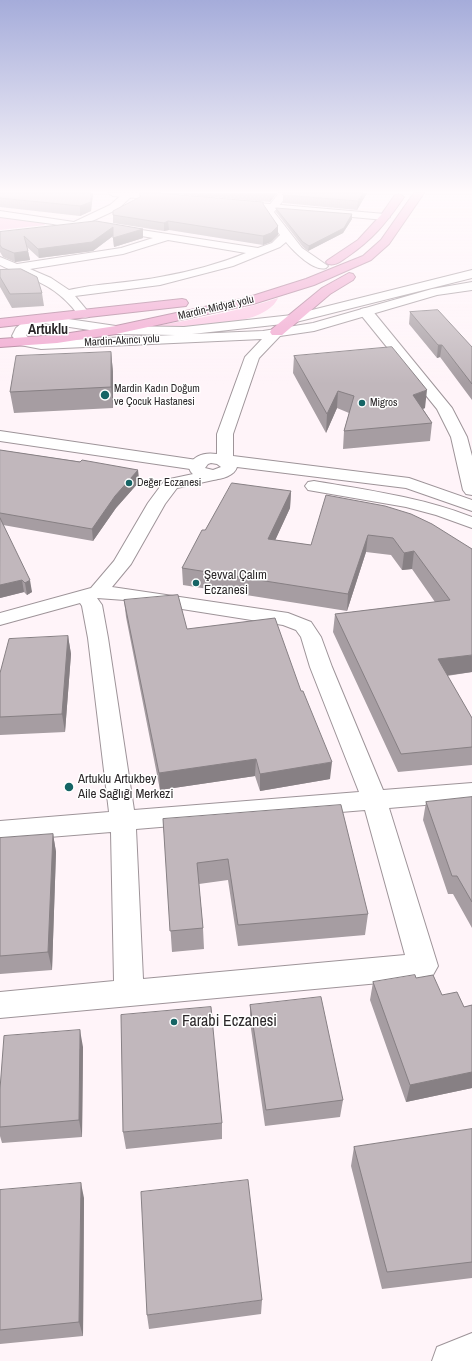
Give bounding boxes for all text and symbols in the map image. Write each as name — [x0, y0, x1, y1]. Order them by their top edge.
street label: Mardin-Midyat yolu — [177, 293, 255, 323]
district label: Artuklu — [28, 322, 68, 338]
street label: Mardin-Akıncı yolu — [84, 332, 160, 350]
place label: Mardin Kadın Doğum ve Çocuk Hastanesi — [114, 382, 200, 408]
marker: Mardin Kadın Doğum ve Çocuk Hastanesi — [99, 389, 111, 401]
place label: Migros — [370, 396, 398, 410]
marker: Migros — [357, 398, 367, 408]
place label: Değer Eczanesi — [137, 476, 201, 490]
marker: Değer Eczanesi — [124, 478, 134, 488]
place label: Şevval Çalım Eczanesi — [204, 568, 267, 599]
marker: Şevval Çalım Eczanesi — [191, 578, 201, 588]
place label: Artuklu Artukbey Aile Sağlığı Merkezi — [78, 772, 173, 803]
marker: Artuklu Artukbey Aile Sağlığı Merkezi — [63, 781, 75, 793]
place label: Farabi Eczanesi — [182, 1012, 277, 1032]
marker: Farabi Eczanesi — [169, 1017, 179, 1027]

